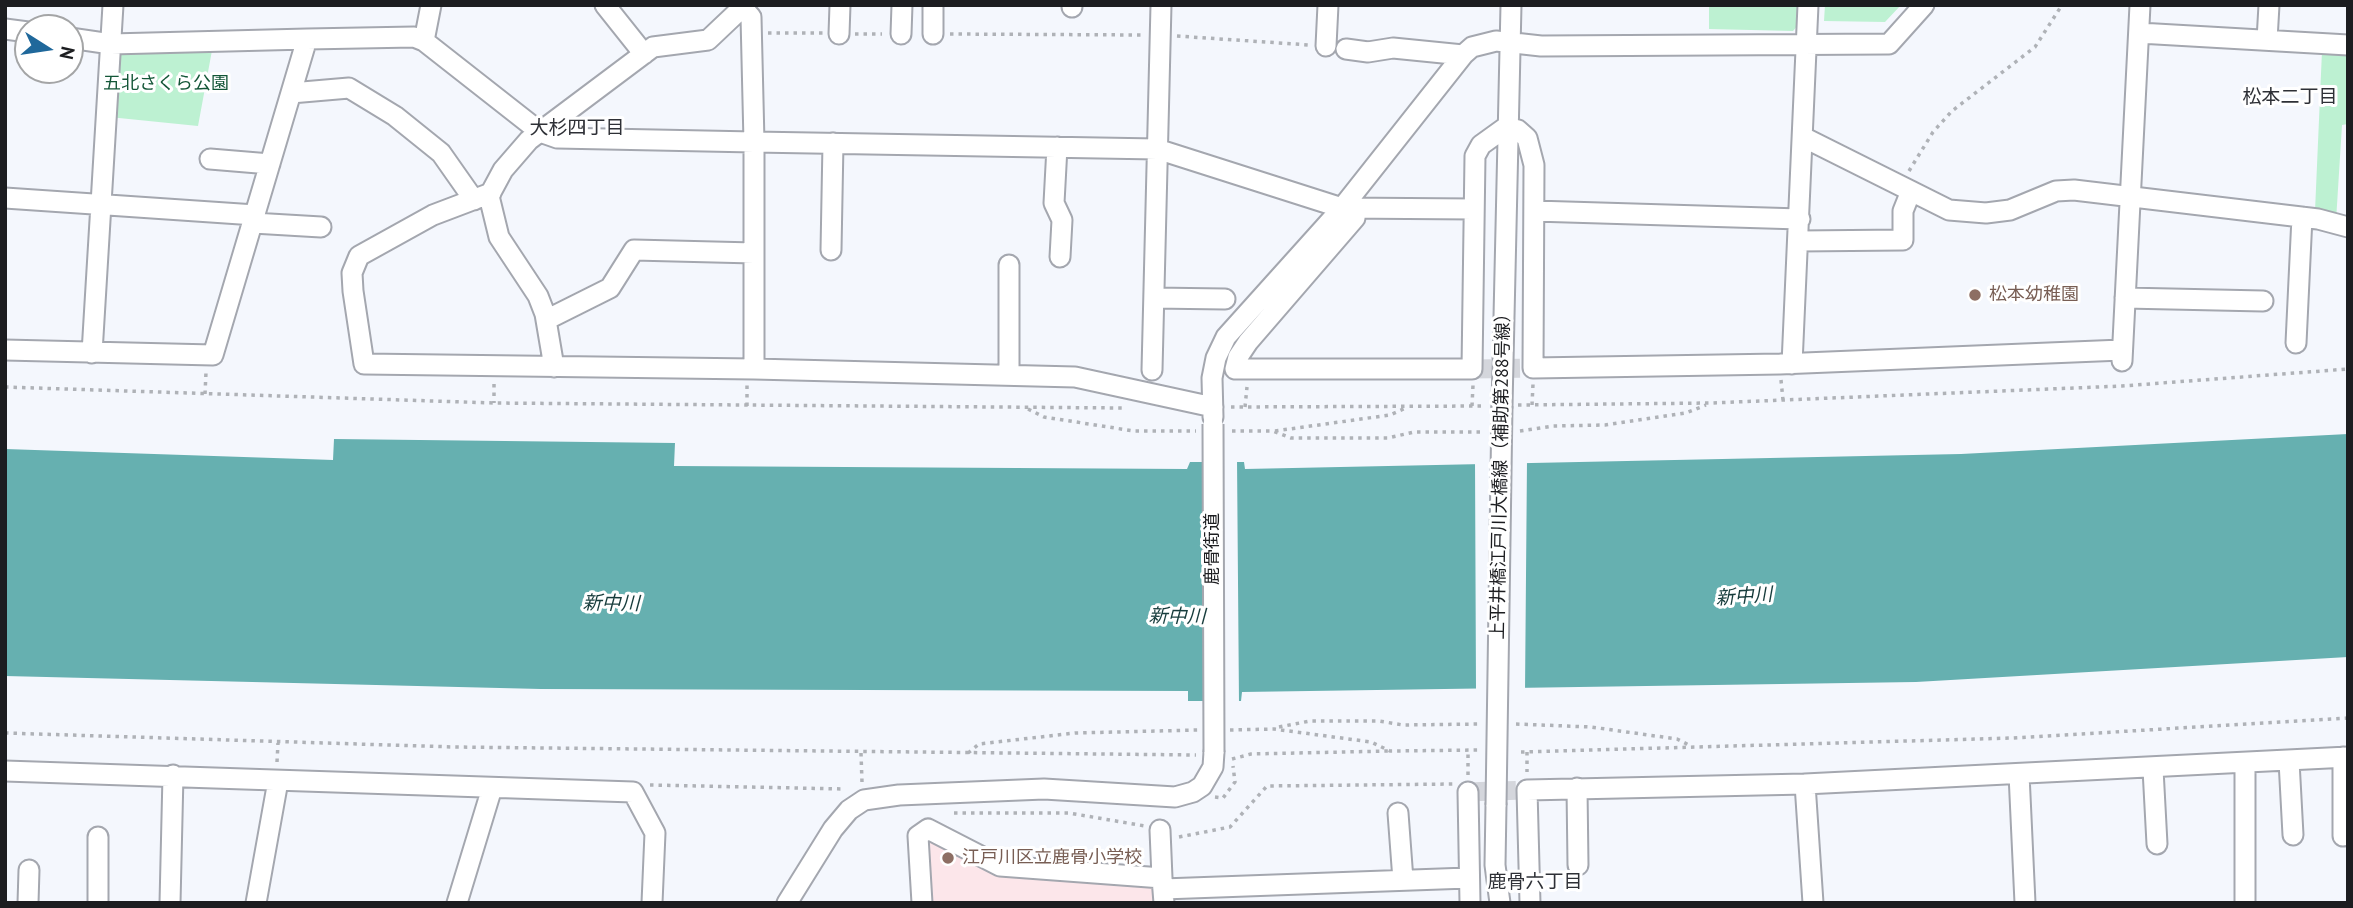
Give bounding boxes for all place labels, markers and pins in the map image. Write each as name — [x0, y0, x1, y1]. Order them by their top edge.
place label: 松本幼稚園 — [1989, 284, 2079, 306]
marker: 松本幼稚園 — [1967, 287, 1983, 303]
place label: 江戸川区立鹿骨小学校 — [962, 847, 1142, 869]
marker: 江戸川区立鹿骨小学校 — [940, 850, 956, 866]

